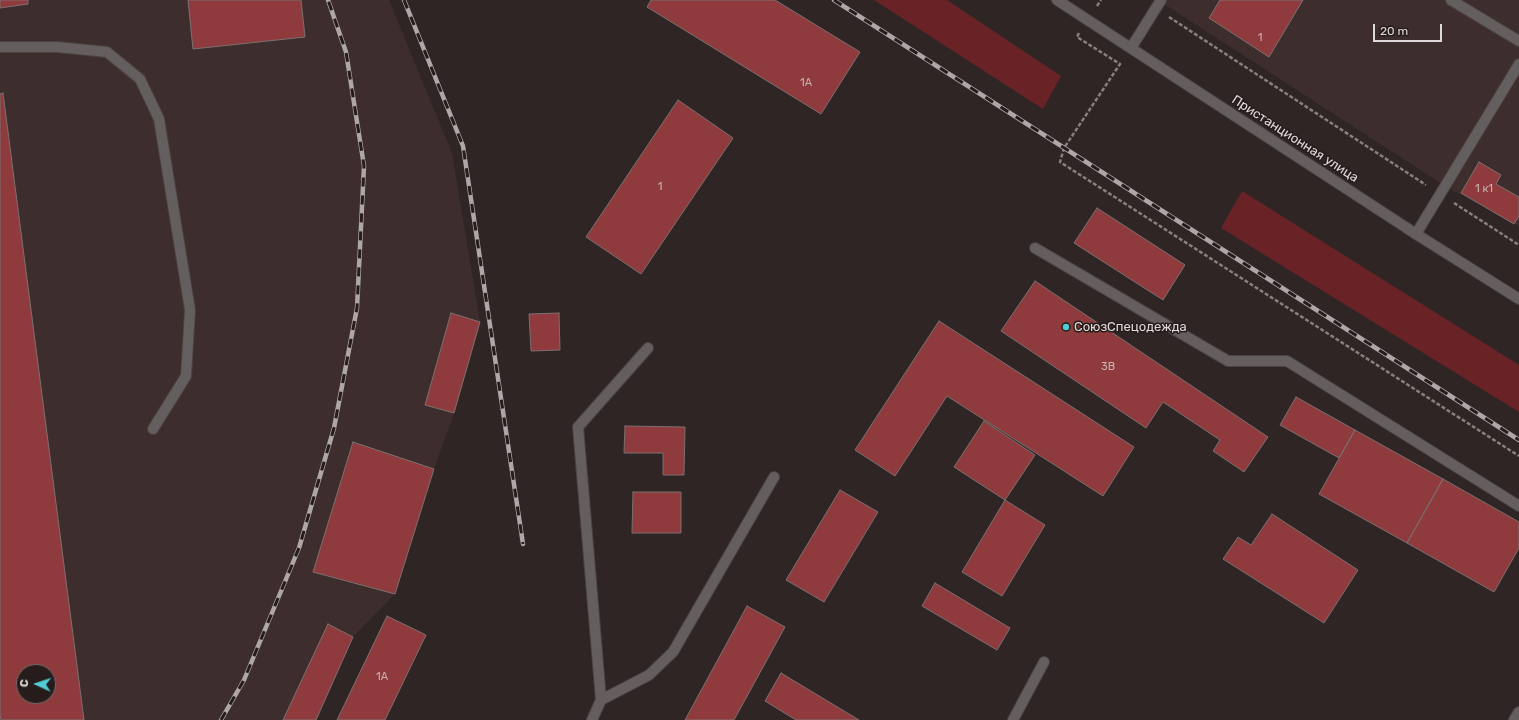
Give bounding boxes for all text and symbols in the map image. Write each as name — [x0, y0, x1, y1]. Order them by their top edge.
scale bar — [1375, 16, 1444, 42]
text: 20 m — [1380, 24, 1408, 38]
house number: 1 — [1258, 31, 1262, 45]
house number: 1А — [800, 76, 812, 90]
street label: Пристанционная улица — [1229, 92, 1361, 186]
house number: 1 — [658, 180, 662, 194]
house number: 1 к1 — [1475, 182, 1493, 196]
place label: СоюзСпецодежда — [1074, 319, 1187, 335]
marker: СоюзСпецодежда — [1061, 322, 1071, 332]
house number: 3В — [1101, 360, 1115, 374]
north arrow — [16, 664, 56, 704]
house number: 1А — [376, 670, 388, 684]
text: С — [18, 679, 31, 688]

